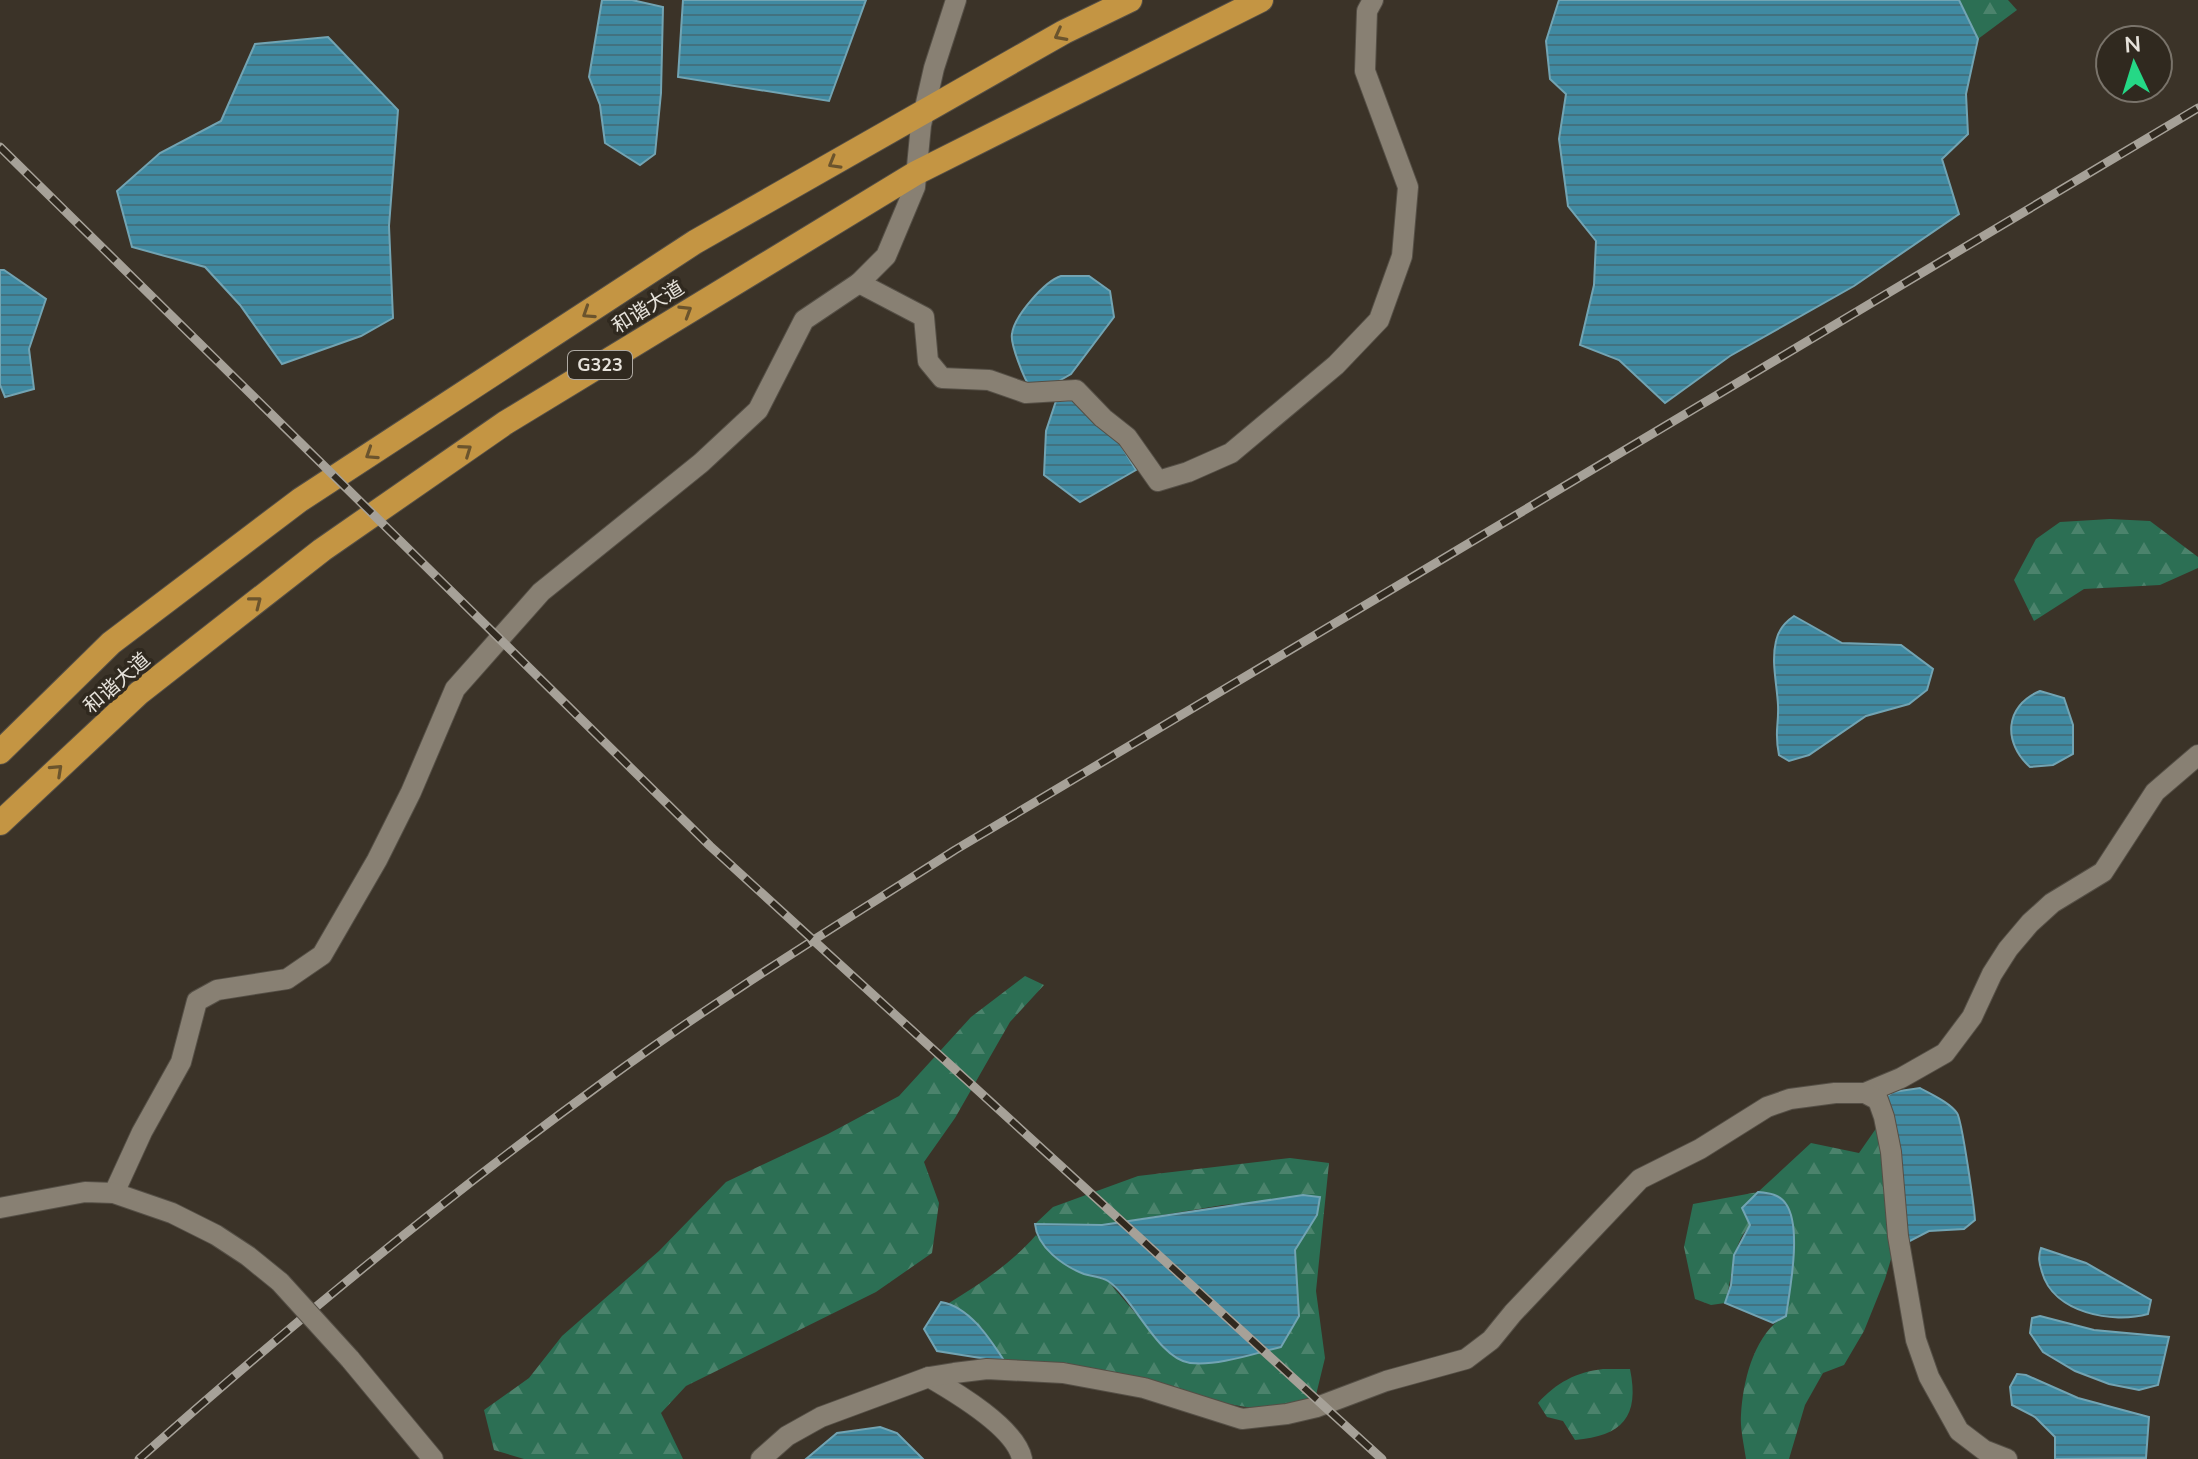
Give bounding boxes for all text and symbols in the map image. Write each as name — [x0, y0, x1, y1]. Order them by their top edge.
north arrow — [2094, 24, 2174, 104]
one-way arrow — [1054, 25, 1069, 40]
text: N — [2123, 30, 2142, 61]
one-way arrow — [829, 153, 843, 169]
street label: 和谐大道 — [607, 274, 689, 340]
one-way arrow — [583, 303, 597, 318]
one-way arrow — [677, 306, 692, 321]
road number: G323 — [568, 351, 632, 379]
one-way arrow — [365, 445, 379, 460]
one-way arrow — [458, 445, 472, 460]
one-way arrow — [247, 598, 262, 612]
street label: 和谐大道 — [78, 647, 156, 719]
one-way arrow — [48, 764, 62, 779]

